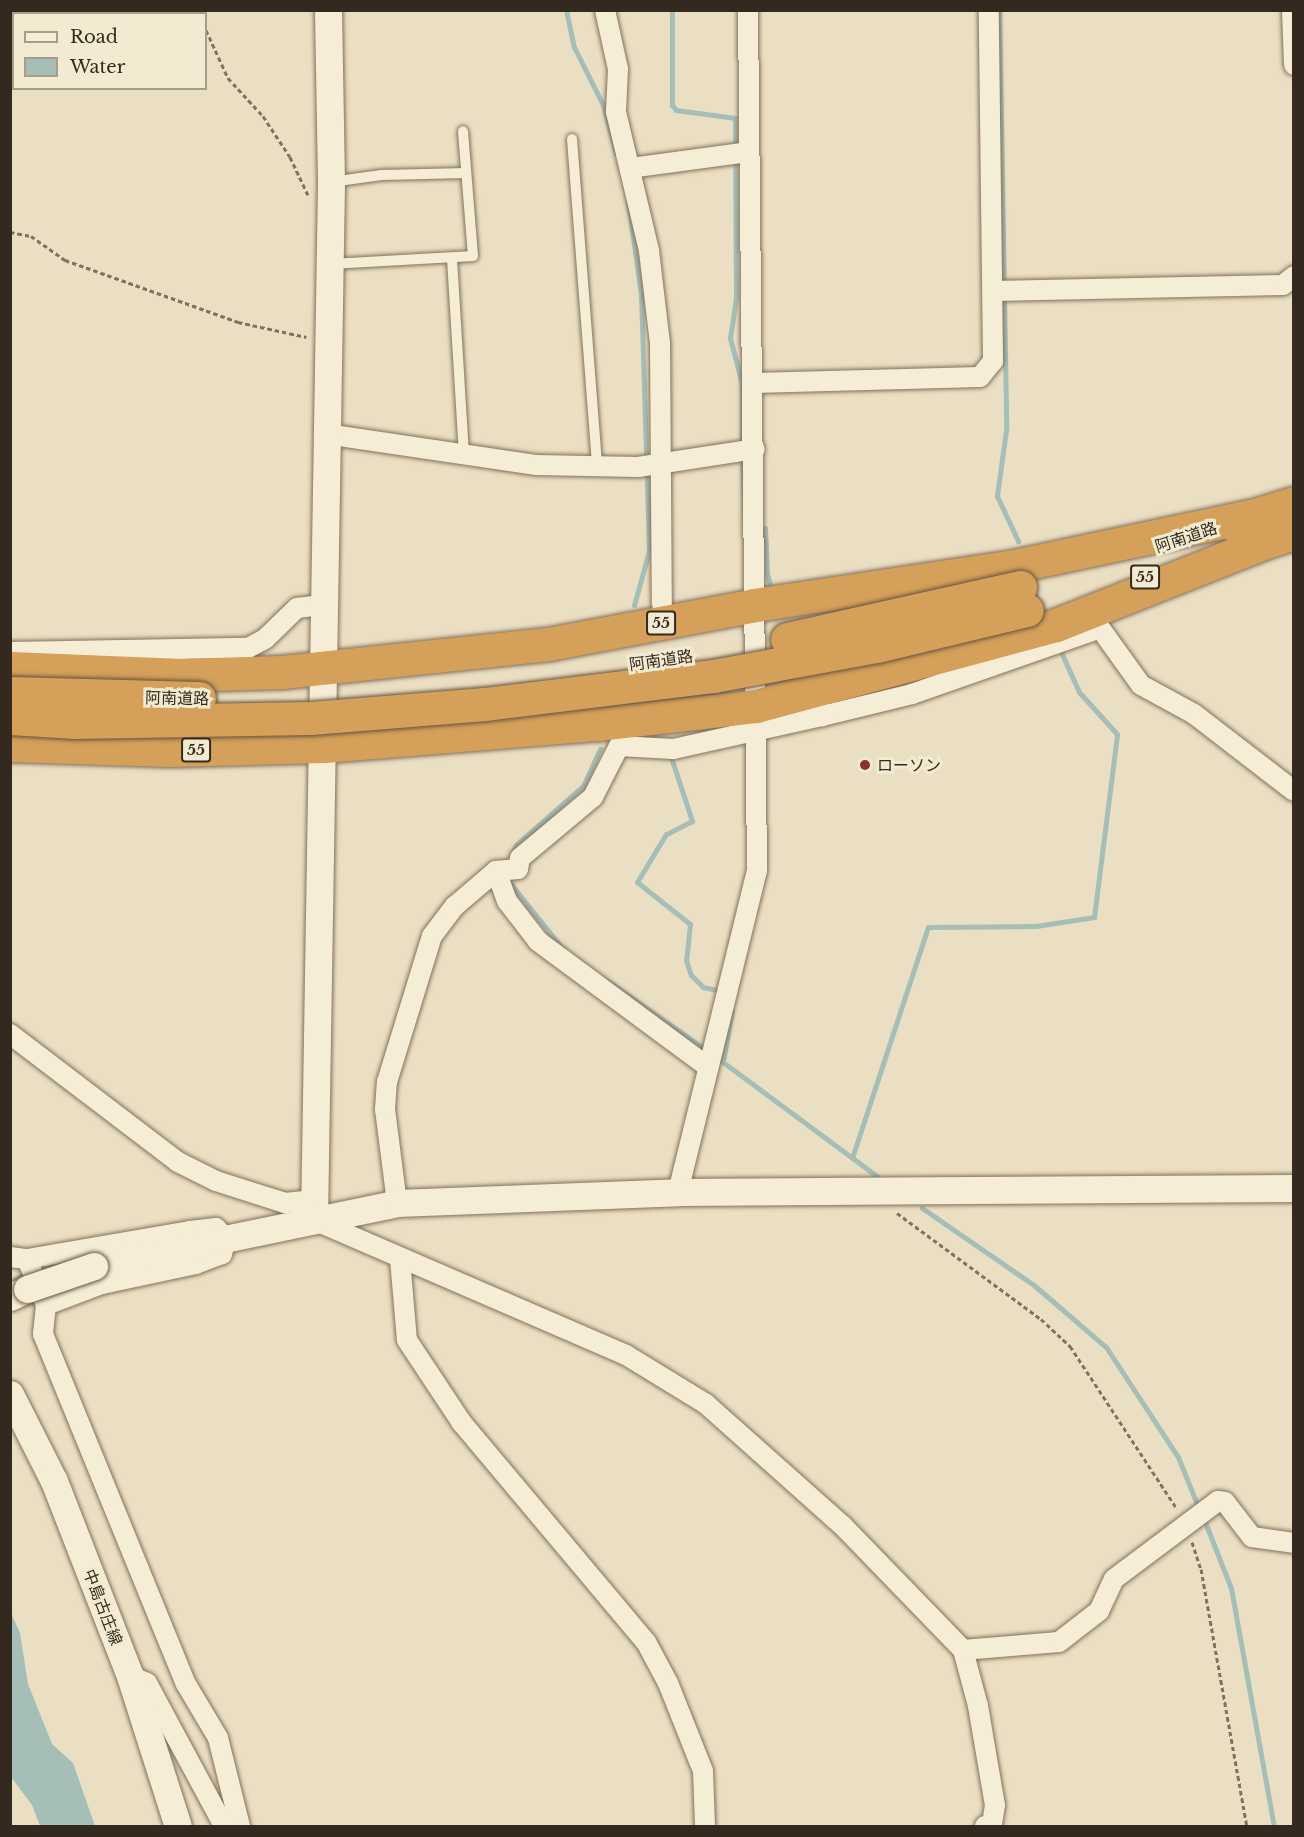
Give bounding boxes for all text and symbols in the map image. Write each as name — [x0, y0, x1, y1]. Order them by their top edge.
legend — [12, 12, 207, 90]
text: Road — [70, 26, 118, 48]
text: Water — [70, 56, 125, 78]
street label: 阿南道路 — [1153, 518, 1219, 556]
road number: 55 — [1130, 565, 1160, 589]
road number: 55 — [646, 611, 676, 635]
street label: 阿南道路 — [628, 646, 694, 674]
street label: 阿南道路 — [145, 688, 209, 708]
road number: 55 — [181, 738, 211, 762]
place label: ローソン — [877, 755, 941, 775]
marker: ローソン — [858, 758, 872, 772]
street label: 中島古庄線 — [80, 1566, 126, 1648]

